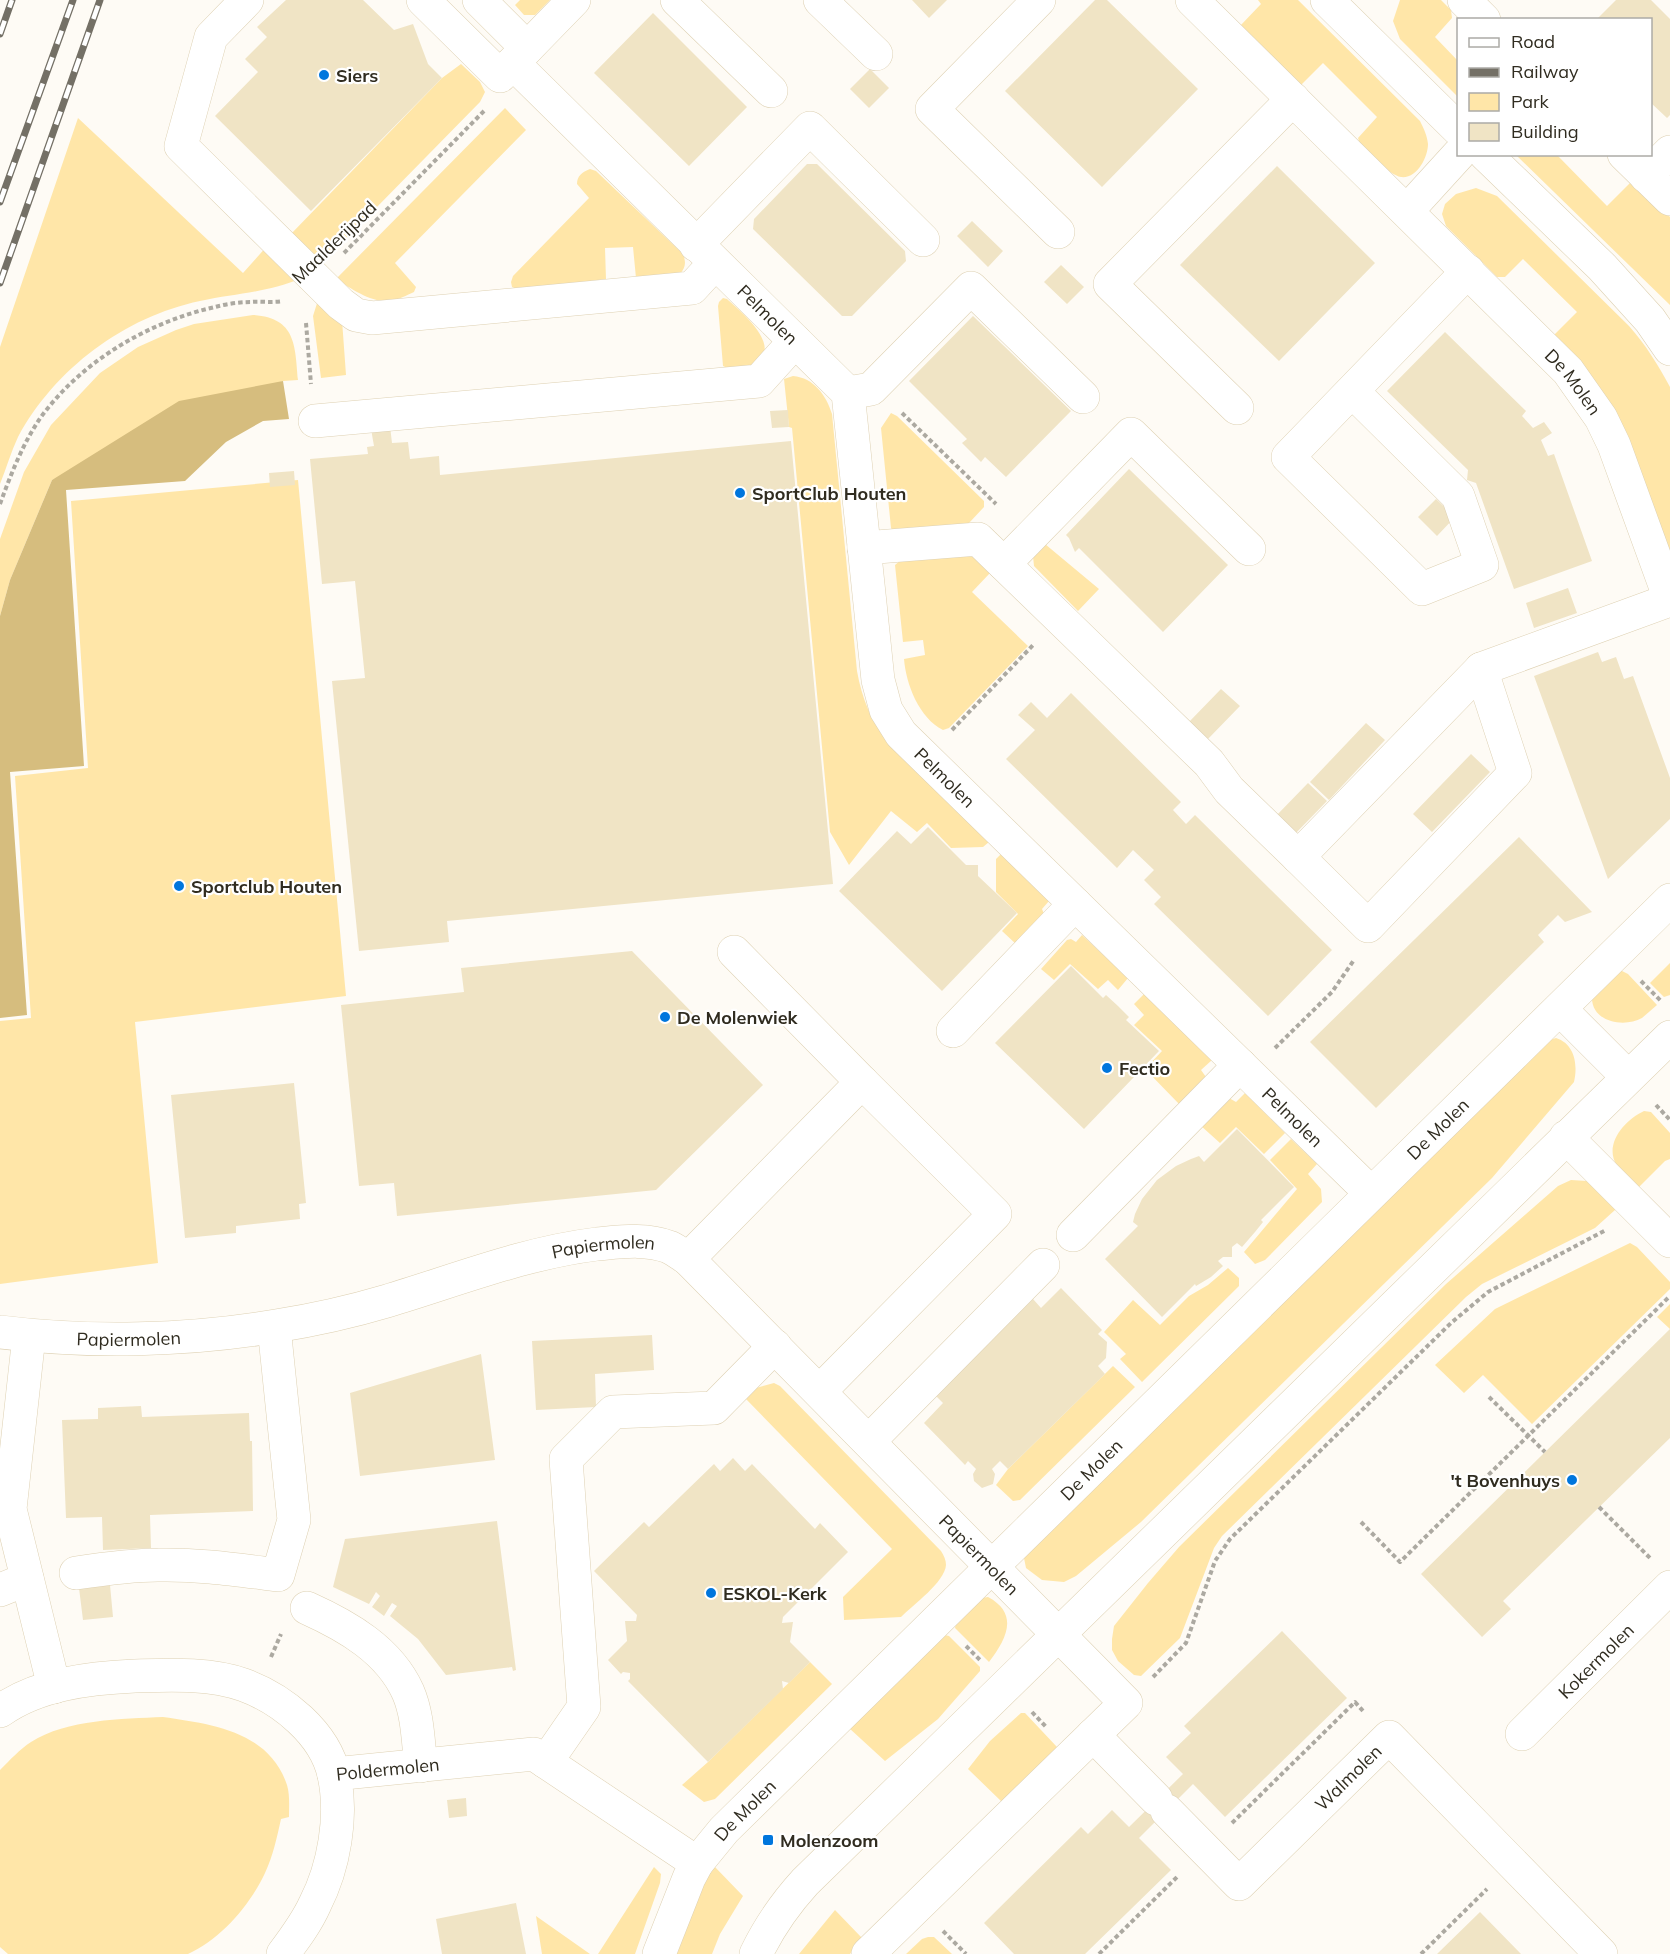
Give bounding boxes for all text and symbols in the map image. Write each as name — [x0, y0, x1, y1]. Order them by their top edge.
legend — [1457, 18, 1652, 156]
text: Road — [1511, 30, 1555, 53]
text: Railway — [1511, 60, 1579, 83]
place label: Siers — [336, 64, 378, 87]
marker: Siers — [317, 68, 331, 82]
text: Park — [1511, 90, 1550, 113]
text: Building — [1511, 120, 1579, 143]
street label: Maalderijpad — [287, 196, 381, 288]
street label: Pelmolen — [733, 279, 803, 349]
street label: De Molen — [1540, 344, 1607, 419]
place label: SportClub Houten — [752, 482, 906, 505]
marker: SportClub Houten — [733, 486, 747, 500]
street label: Pelmolen — [910, 742, 981, 812]
place label: Sportclub Houten — [191, 875, 342, 898]
marker: Sportclub Houten — [172, 879, 186, 893]
place label: De Molenwiek — [677, 1006, 799, 1029]
marker: De Molenwiek — [658, 1010, 672, 1024]
place label: Fectio — [1119, 1057, 1170, 1080]
marker: Fectio — [1100, 1061, 1114, 1075]
street label: Pelmolen — [1258, 1082, 1328, 1152]
street label: De Molen — [1402, 1093, 1474, 1164]
street label: Papiermolen — [549, 1230, 657, 1263]
street label: Papiermolen — [76, 1325, 182, 1350]
street label: De Molen — [1055, 1434, 1127, 1505]
place label: 't Bovenhuys — [1450, 1469, 1560, 1492]
marker: 't Bovenhuys — [1565, 1473, 1579, 1487]
street label: Papiermolen — [935, 1509, 1024, 1600]
place label: ESKOL-Kerk — [723, 1582, 828, 1605]
marker: ESKOL-Kerk — [704, 1586, 718, 1600]
street label: Kokermolen — [1553, 1618, 1639, 1703]
street label: Walmolen — [1310, 1739, 1386, 1815]
street label: Poldermolen — [335, 1752, 441, 1785]
street label: De Molen — [708, 1774, 780, 1845]
place label: Molenzoom — [780, 1829, 879, 1852]
marker: Molenzoom — [761, 1833, 775, 1847]

